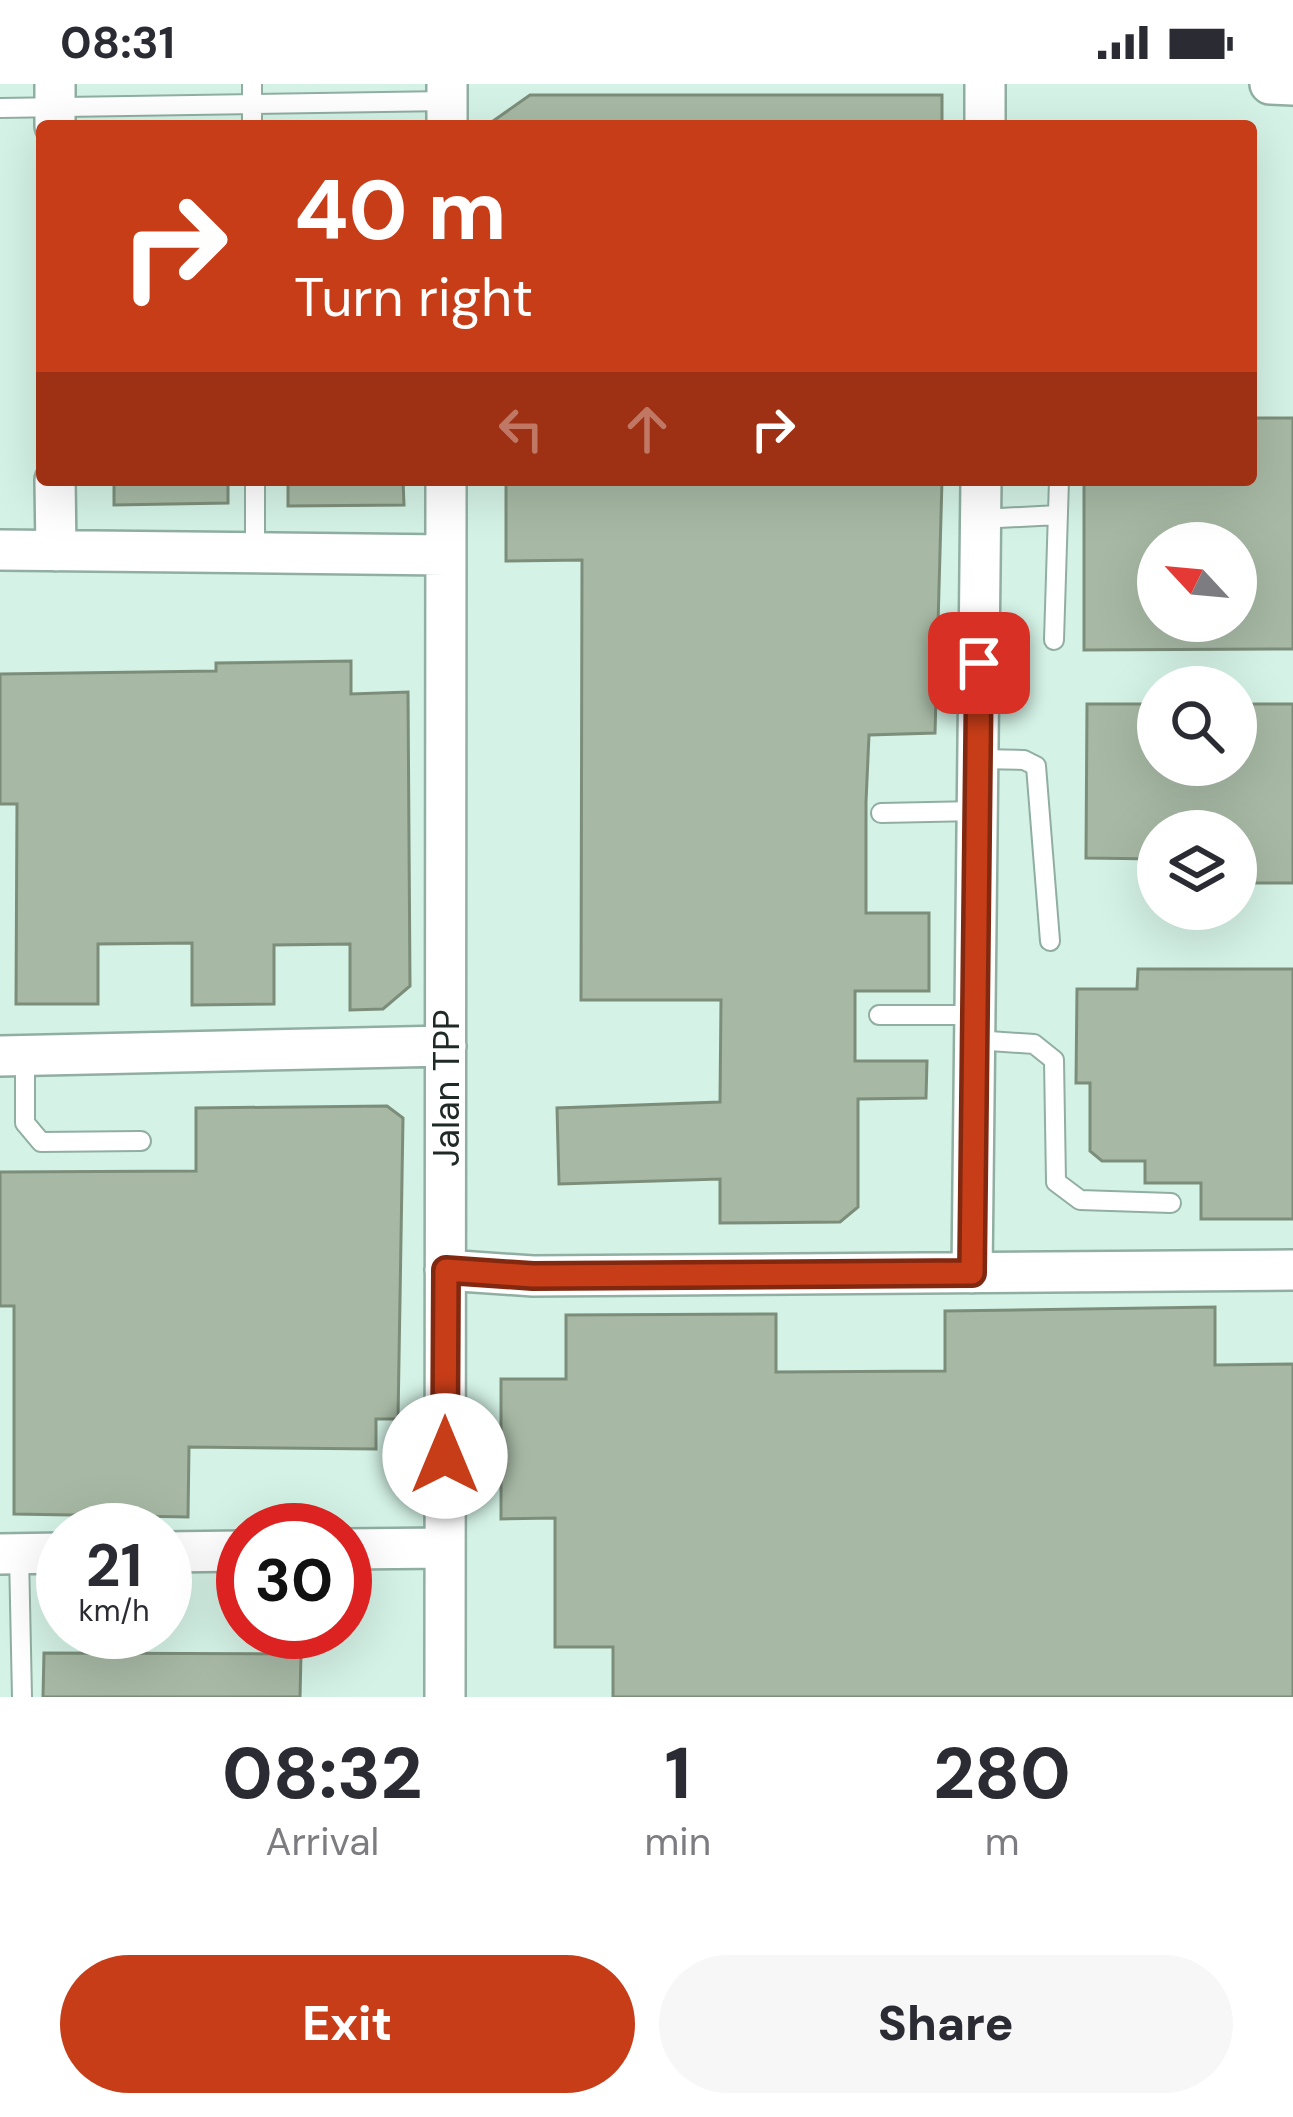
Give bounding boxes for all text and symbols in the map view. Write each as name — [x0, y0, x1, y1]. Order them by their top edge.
text: 08:31 — [60, 13, 175, 72]
text: 40 m — [294, 156, 507, 265]
icon: right — [96, 168, 252, 324]
text: Turn right — [294, 262, 533, 333]
icon: left — [488, 396, 554, 462]
icon: ahead — [614, 396, 680, 462]
icon: right — [740, 396, 806, 462]
north arrow — [1137, 522, 1257, 642]
map controls — [1137, 522, 1257, 930]
pin — [928, 612, 1030, 714]
icon: arrive — [946, 630, 1012, 696]
button: search — [1137, 666, 1257, 786]
button: layers — [1137, 810, 1257, 930]
street label: Jalan TPP — [423, 1009, 470, 1167]
position arrow — [382, 1393, 508, 1519]
speed limit sign: 30 — [216, 1503, 372, 1659]
text: 21 — [86, 1526, 142, 1605]
text: km/h — [79, 1591, 149, 1630]
text: 08:32 — [222, 1727, 422, 1820]
text: 1 — [665, 1727, 691, 1820]
text: 280 — [933, 1727, 1071, 1820]
text: Arrival — [265, 1816, 379, 1867]
text: min — [645, 1816, 711, 1867]
text: m — [985, 1816, 1019, 1867]
button: Exit — [60, 1955, 635, 2093]
button: Share — [659, 1955, 1233, 2093]

